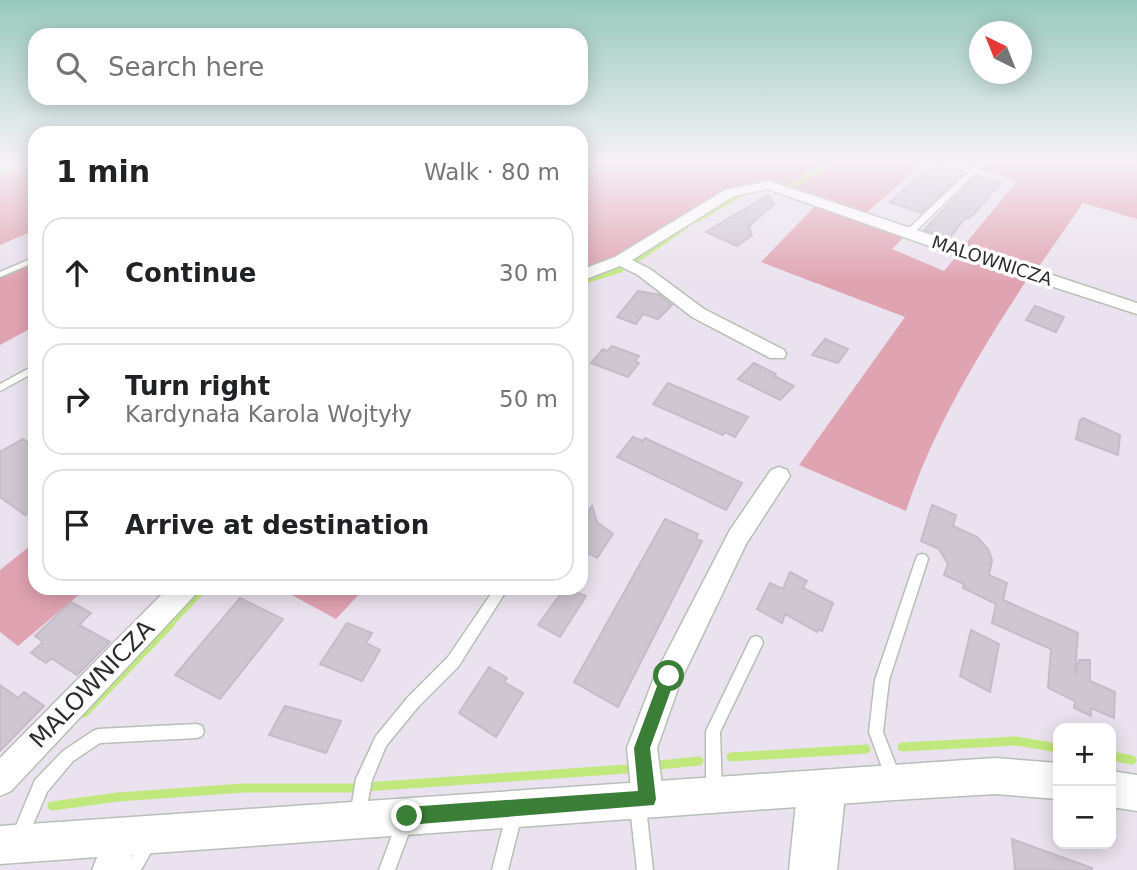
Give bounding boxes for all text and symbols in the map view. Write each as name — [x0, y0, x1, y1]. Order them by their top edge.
north arrow — [969, 21, 1032, 84]
search box — [28, 28, 588, 105]
icon: search — [52, 48, 90, 86]
text: Search here — [108, 52, 264, 82]
text: 1 min — [56, 154, 150, 189]
text: Walk · 80 m — [424, 159, 560, 185]
street label: MALOWNICZA — [929, 231, 1056, 290]
icon: ahead — [58, 254, 96, 292]
text: Continue — [125, 258, 256, 288]
text: 30 m — [499, 260, 558, 286]
text: Turn right — [125, 371, 270, 401]
icon: right — [58, 380, 96, 418]
text: 50 m — [499, 386, 558, 412]
text: Kardynała Karola Wojtyły — [125, 401, 412, 427]
icon: arrive — [58, 506, 96, 544]
text: Arrive at destination — [125, 510, 429, 540]
street label: MALOWNICZA — [24, 614, 160, 754]
route start — [653, 660, 684, 691]
map controls — [1053, 723, 1116, 849]
button: + — [1053, 723, 1116, 786]
button: − — [1053, 786, 1116, 849]
route end — [391, 800, 422, 831]

